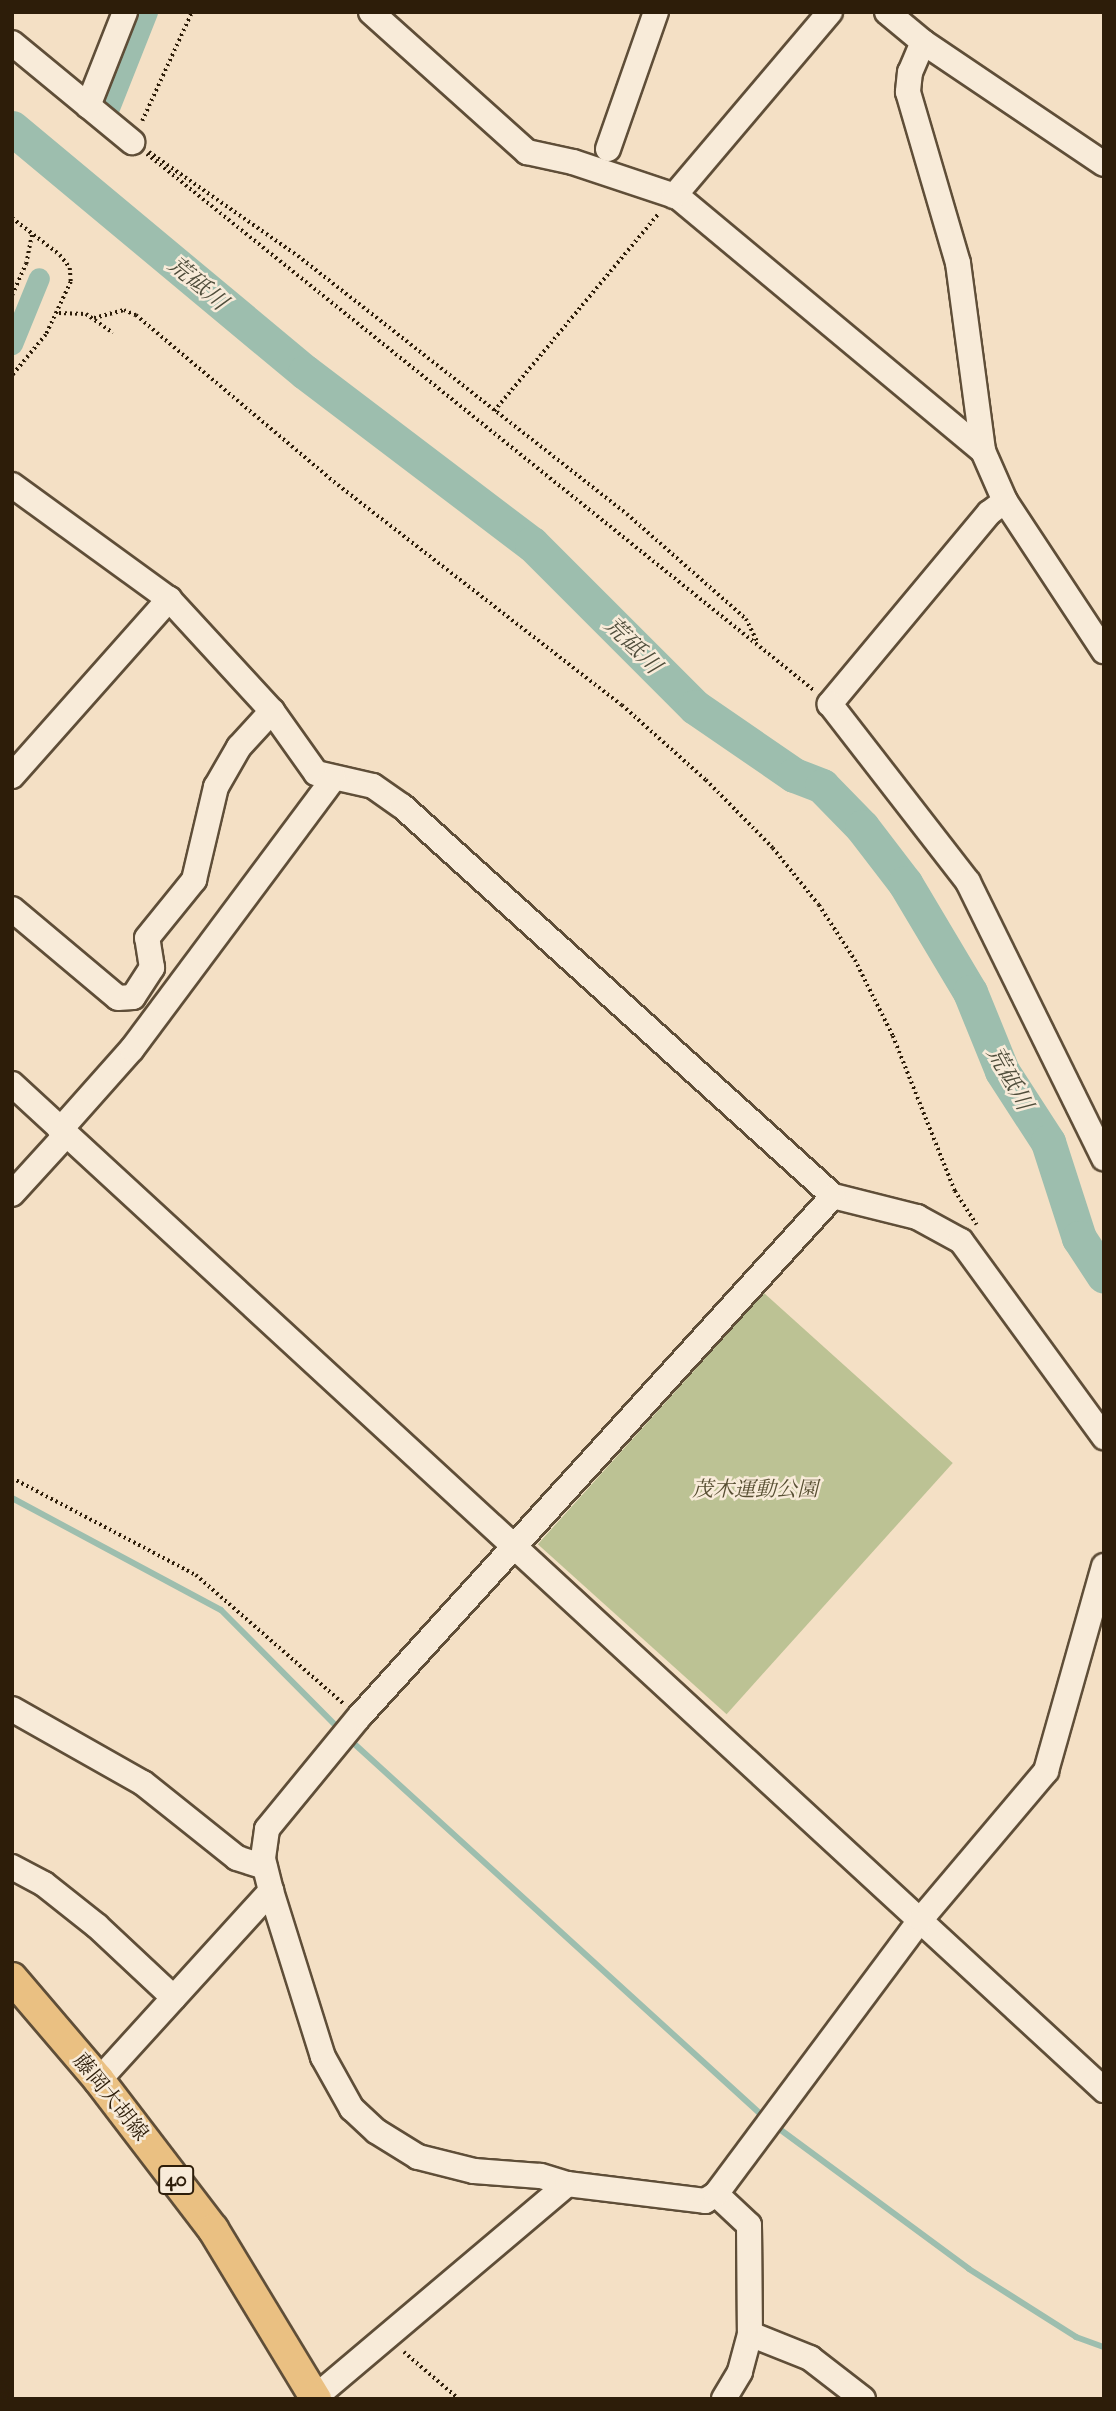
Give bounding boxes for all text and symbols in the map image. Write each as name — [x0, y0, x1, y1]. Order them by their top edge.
water label: 荒砥川 — [163, 250, 233, 316]
water label: 荒砥川 — [599, 611, 667, 679]
water label: 荒砥川 — [981, 1041, 1039, 1115]
park label: 茂木運動公園 — [692, 1476, 818, 1502]
street label: 藤岡大胡線 — [68, 2048, 154, 2146]
road number: 40 — [157, 2164, 195, 2196]

